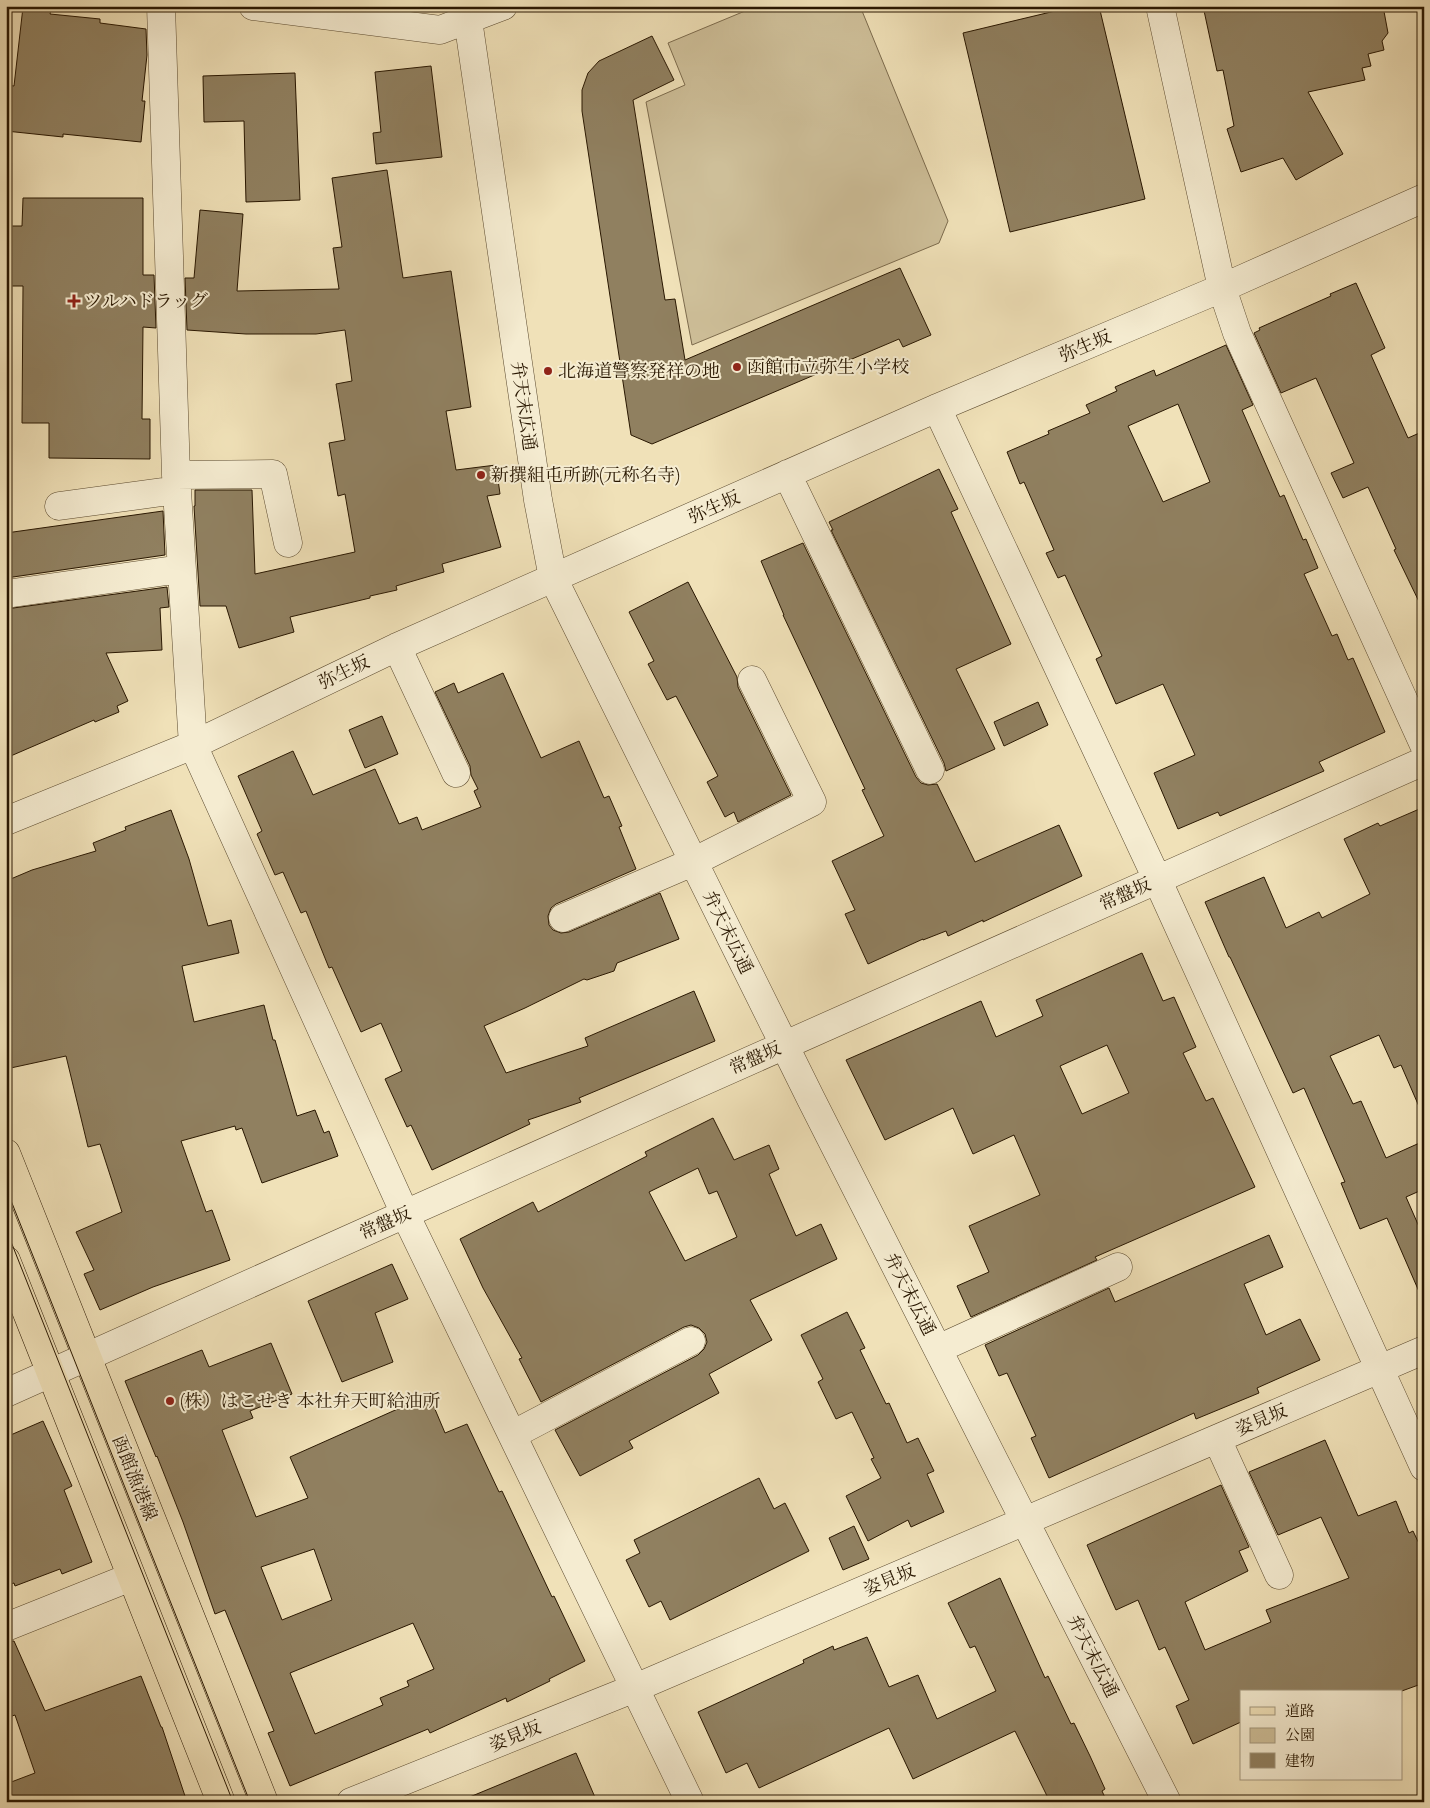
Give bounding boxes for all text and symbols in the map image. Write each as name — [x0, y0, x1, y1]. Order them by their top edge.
place label: ツルハドラッグ — [84, 291, 208, 314]
marker: ツルハドラッグ — [68, 295, 80, 307]
street label: 弥生坂 — [1056, 326, 1115, 369]
place label: 函館市立弥生小学校 — [747, 357, 909, 380]
street label: 弁天末広通 — [505, 360, 540, 452]
place label: 北海道警察発祥の地 — [558, 361, 720, 384]
marker: 函館市立弥生小学校 — [731, 361, 743, 373]
marker: 北海道警察発祥の地 — [542, 365, 554, 377]
place label: 新撰組屯所跡(元称名寺) — [491, 465, 680, 488]
marker: 新撰組屯所跡(元称名寺) — [475, 469, 487, 481]
street label: 弥生坂 — [685, 487, 744, 530]
street label: 弥生坂 — [315, 651, 374, 696]
street label: 常盤坂 — [1096, 874, 1155, 917]
street label: 弁天末広通 — [697, 887, 757, 978]
street label: 常盤坂 — [726, 1038, 785, 1081]
street label: 常盤坂 — [356, 1203, 415, 1246]
street label: 弁天末広通 — [878, 1249, 939, 1340]
place label: (株）はこせき 本社弁天町給油所 — [180, 1391, 441, 1414]
marker: (株）はこせき 本社弁天町給油所 — [164, 1395, 176, 1407]
street label: 姿見坂 — [1232, 1400, 1291, 1443]
street label: 函館漁港線 — [106, 1433, 161, 1525]
street label: 姿見坂 — [860, 1560, 919, 1603]
street label: 弁天末広通 — [1061, 1611, 1122, 1702]
legend — [1240, 1690, 1402, 1780]
text: 道路 — [1285, 1702, 1315, 1721]
street label: 姿見坂 — [486, 1717, 545, 1758]
text: 公園 — [1285, 1726, 1315, 1745]
text: 建物 — [1285, 1752, 1315, 1771]

